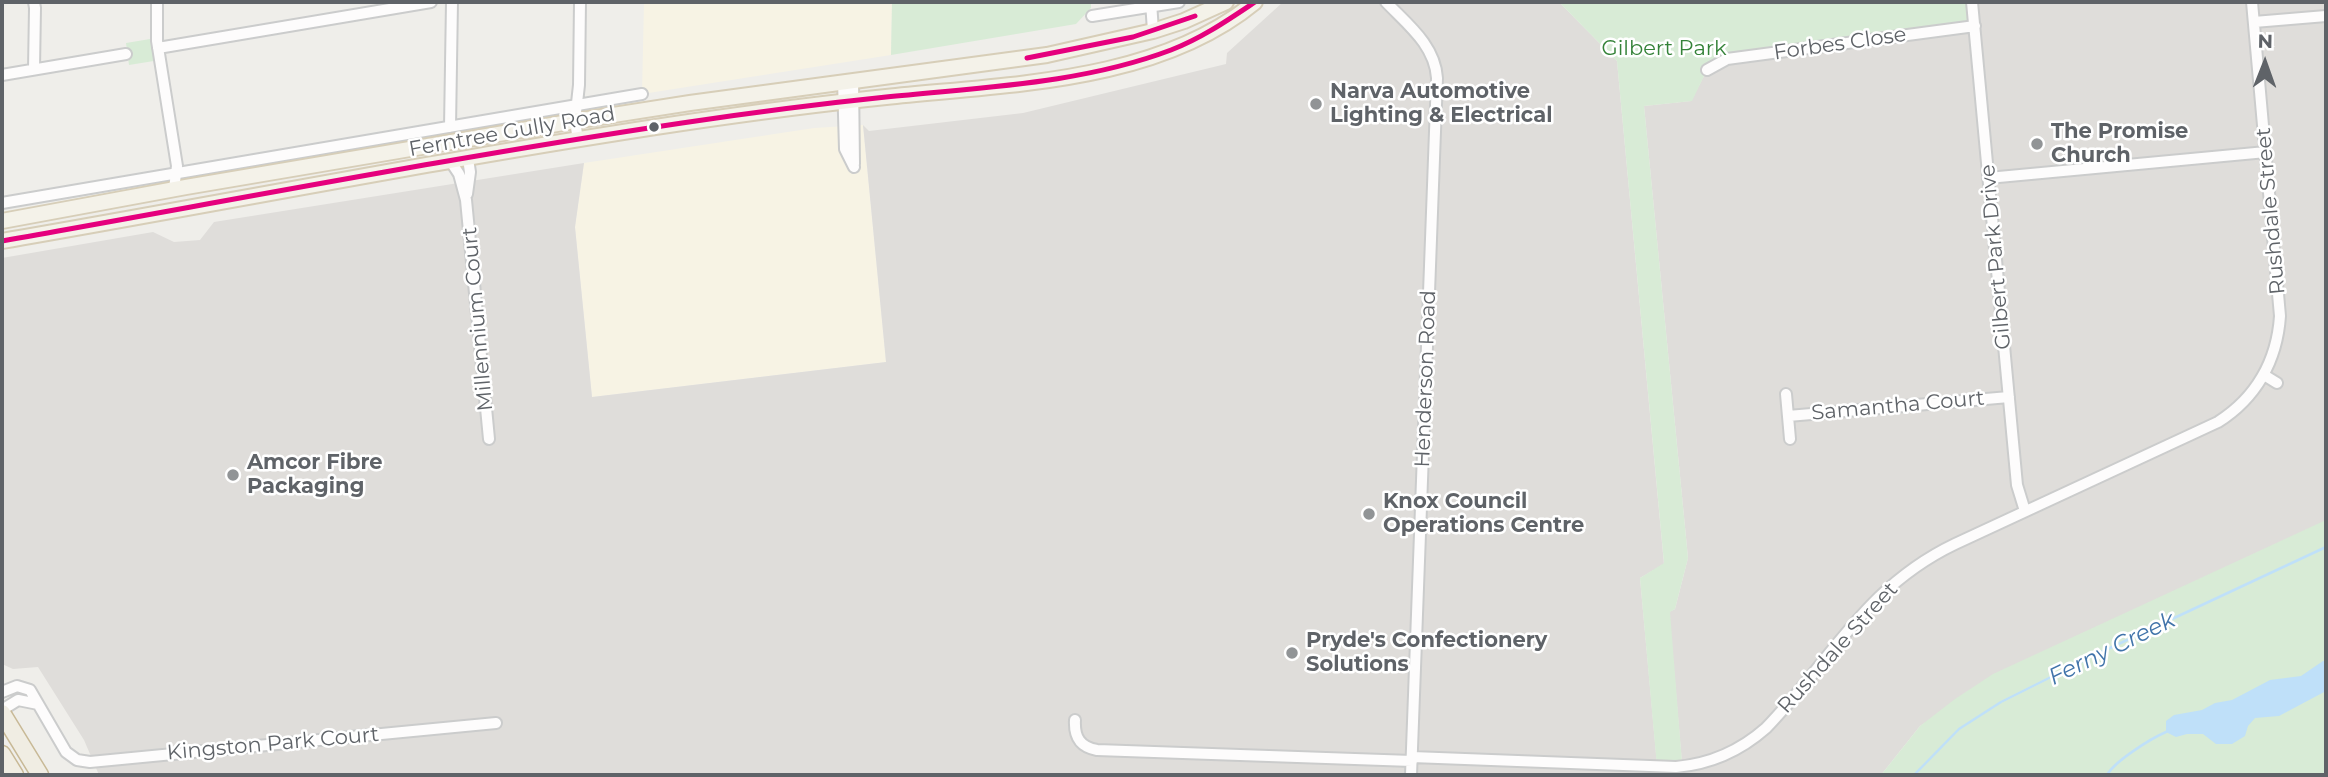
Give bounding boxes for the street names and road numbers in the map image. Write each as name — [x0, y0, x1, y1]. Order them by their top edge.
street label: Forbes Close — [1772, 22, 1908, 66]
street label: Ferntree Gully Road — [407, 101, 617, 163]
street label: Rushdale Street — [2251, 126, 2291, 296]
street label: Gilbert Park Drive — [1975, 163, 2017, 351]
street label: Millennium Court — [457, 226, 499, 412]
street label: Henderson Road — [1410, 290, 1442, 468]
street label: Samantha Court — [1810, 386, 1986, 426]
street label: Rushdale Street — [1773, 577, 1903, 719]
street label: Kingston Park Court — [166, 722, 380, 766]

